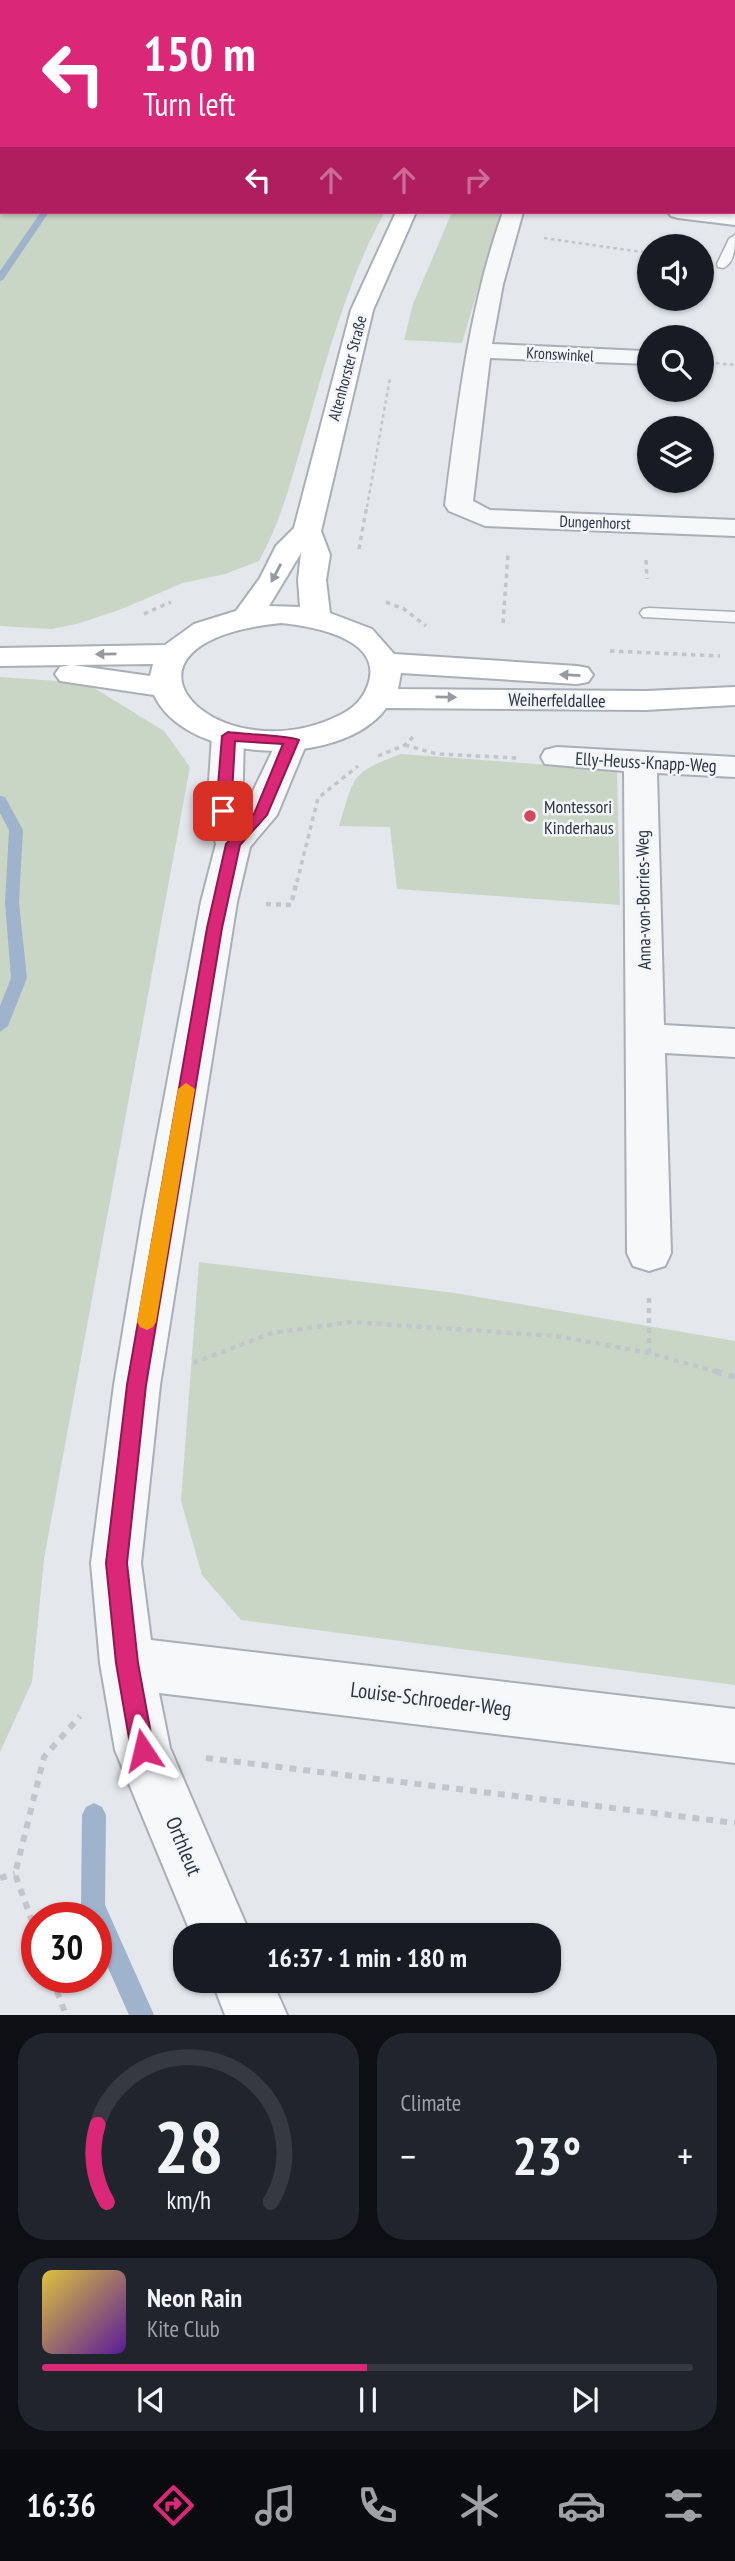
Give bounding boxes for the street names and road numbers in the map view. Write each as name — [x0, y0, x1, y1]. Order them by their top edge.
street label: Altenhorster Straße — [323, 313, 371, 423]
street label: Kronswinkel — [526, 342, 595, 366]
street label: Dungenhorst — [559, 511, 631, 533]
street label: Weiherfeldallee — [508, 688, 606, 712]
street label: Elly-Heuss-Knapp-Weg — [575, 747, 717, 777]
street label: Anna-von-Borries-Weg — [630, 830, 656, 970]
street label: Louise-Schroeder-Weg — [349, 1676, 513, 1722]
street label: Orthleut — [160, 1813, 208, 1880]

